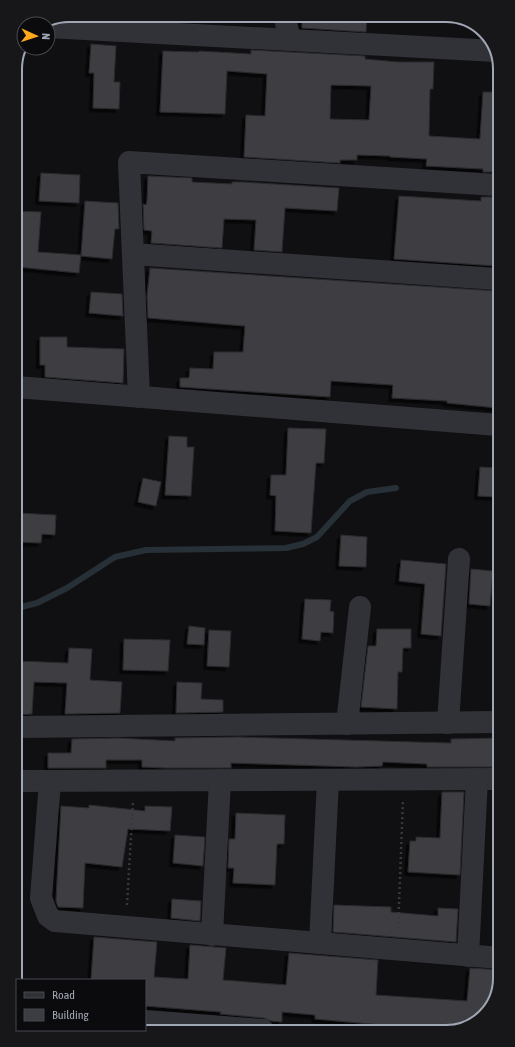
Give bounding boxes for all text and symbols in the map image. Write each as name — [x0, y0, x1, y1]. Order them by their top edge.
north arrow — [16, 16, 56, 56]
text: N — [40, 33, 52, 40]
legend — [16, 979, 146, 1031]
text: Road — [52, 988, 75, 1002]
text: Building — [52, 1008, 90, 1022]

